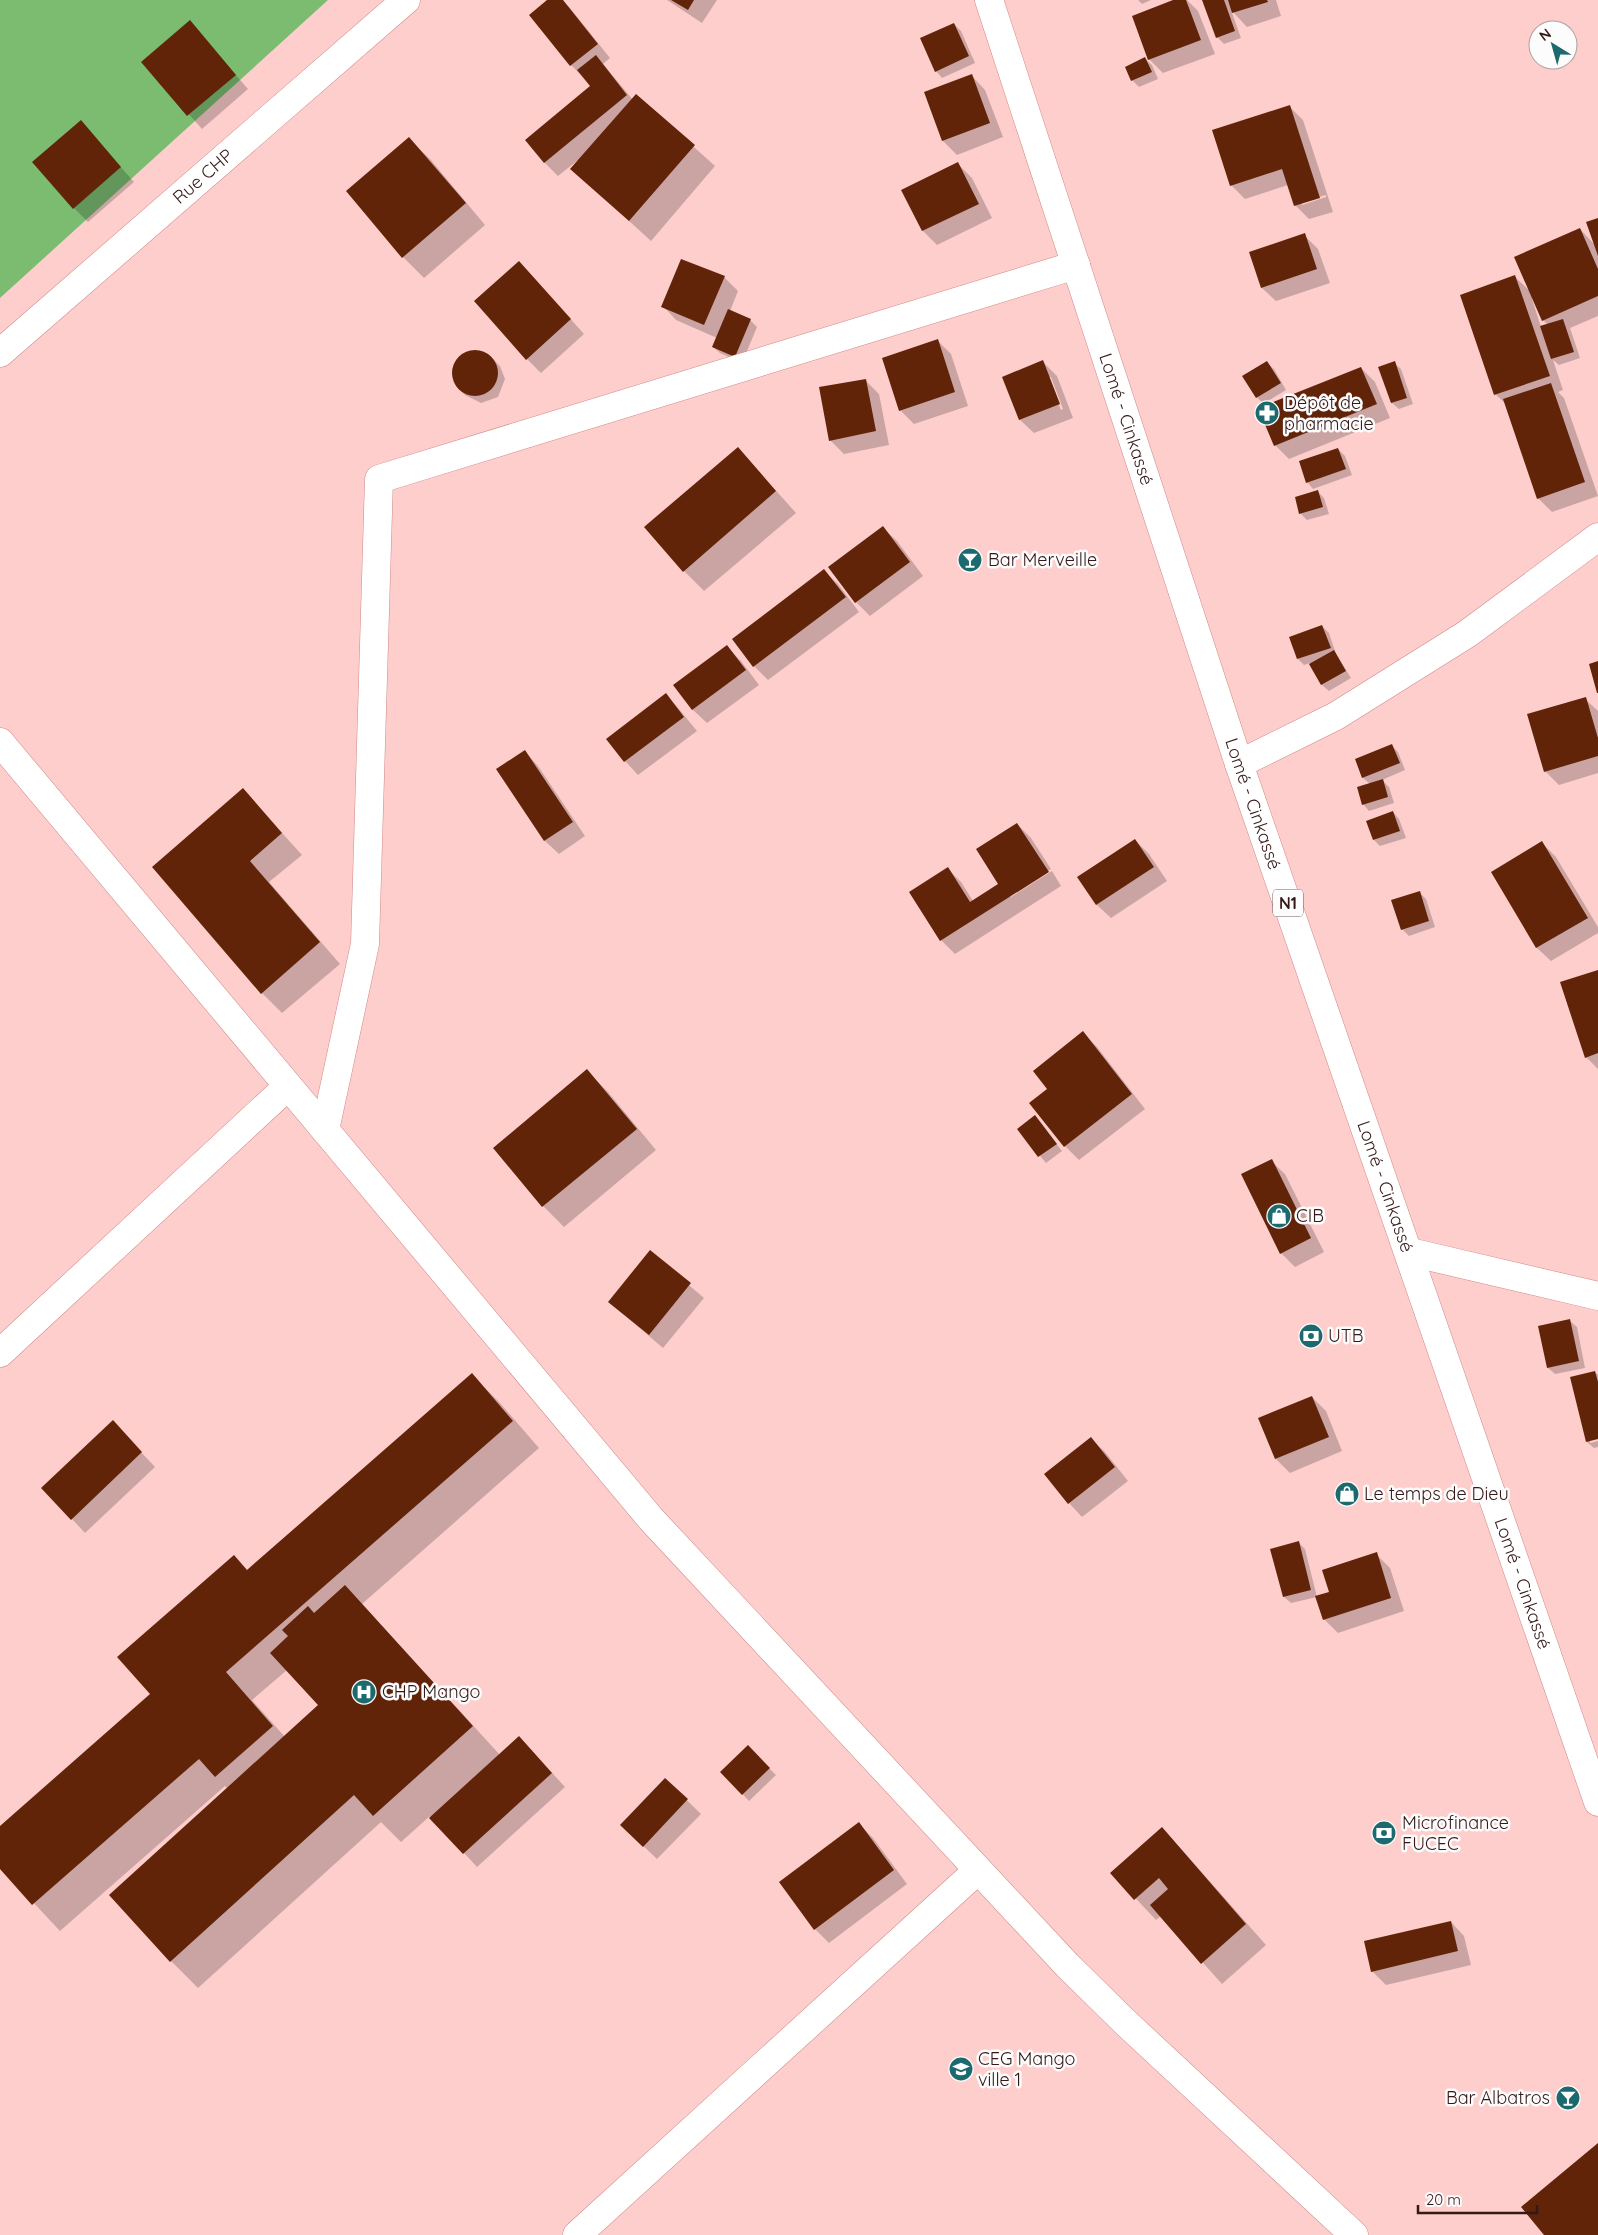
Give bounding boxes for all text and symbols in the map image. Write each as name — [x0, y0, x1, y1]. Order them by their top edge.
north arrow — [1528, 20, 1578, 70]
text: N — [1536, 24, 1555, 45]
street label: Rue CHP — [168, 144, 238, 209]
street label: Lomé - Cinkassé — [1094, 350, 1159, 488]
place label: Dépôt de pharmacie — [1284, 391, 1374, 435]
pharmacy icon: Dépôt de pharmacie — [1254, 400, 1280, 426]
bar icon: Bar Merveille — [957, 547, 983, 573]
place label: Bar Merveille — [988, 548, 1097, 571]
street label: Lomé - Cinkassé — [1220, 735, 1287, 872]
road number: N1 — [1273, 890, 1303, 916]
street label: Lomé - Cinkassé — [1352, 1118, 1419, 1255]
shop icon: CIB — [1266, 1203, 1292, 1229]
place label: CIB — [1296, 1204, 1324, 1227]
bank icon: UTB — [1298, 1323, 1324, 1349]
place label: UTB — [1328, 1324, 1363, 1347]
shop icon: Le temps de Dieu — [1334, 1481, 1360, 1507]
place label: Le temps de Dieu — [1364, 1482, 1509, 1505]
street label: Lomé - Cinkassé — [1490, 1515, 1556, 1652]
hospital icon: CHP Mango — [351, 1679, 377, 1705]
place label: CHP Mango — [382, 1680, 480, 1703]
place label: Microfinance FUCEC — [1402, 1811, 1509, 1855]
bank icon: Microfinance FUCEC — [1371, 1820, 1397, 1846]
place label: CEG Mango ville 1 — [978, 2047, 1075, 2091]
school or university icon: CEG Mango ville 1 — [948, 2056, 974, 2082]
bar icon: Bar Albatros — [1555, 2085, 1581, 2111]
place label: Bar Albatros — [1446, 2086, 1550, 2109]
scale bar — [1418, 2182, 1537, 2214]
text: 20 m — [1426, 2190, 1461, 2209]

